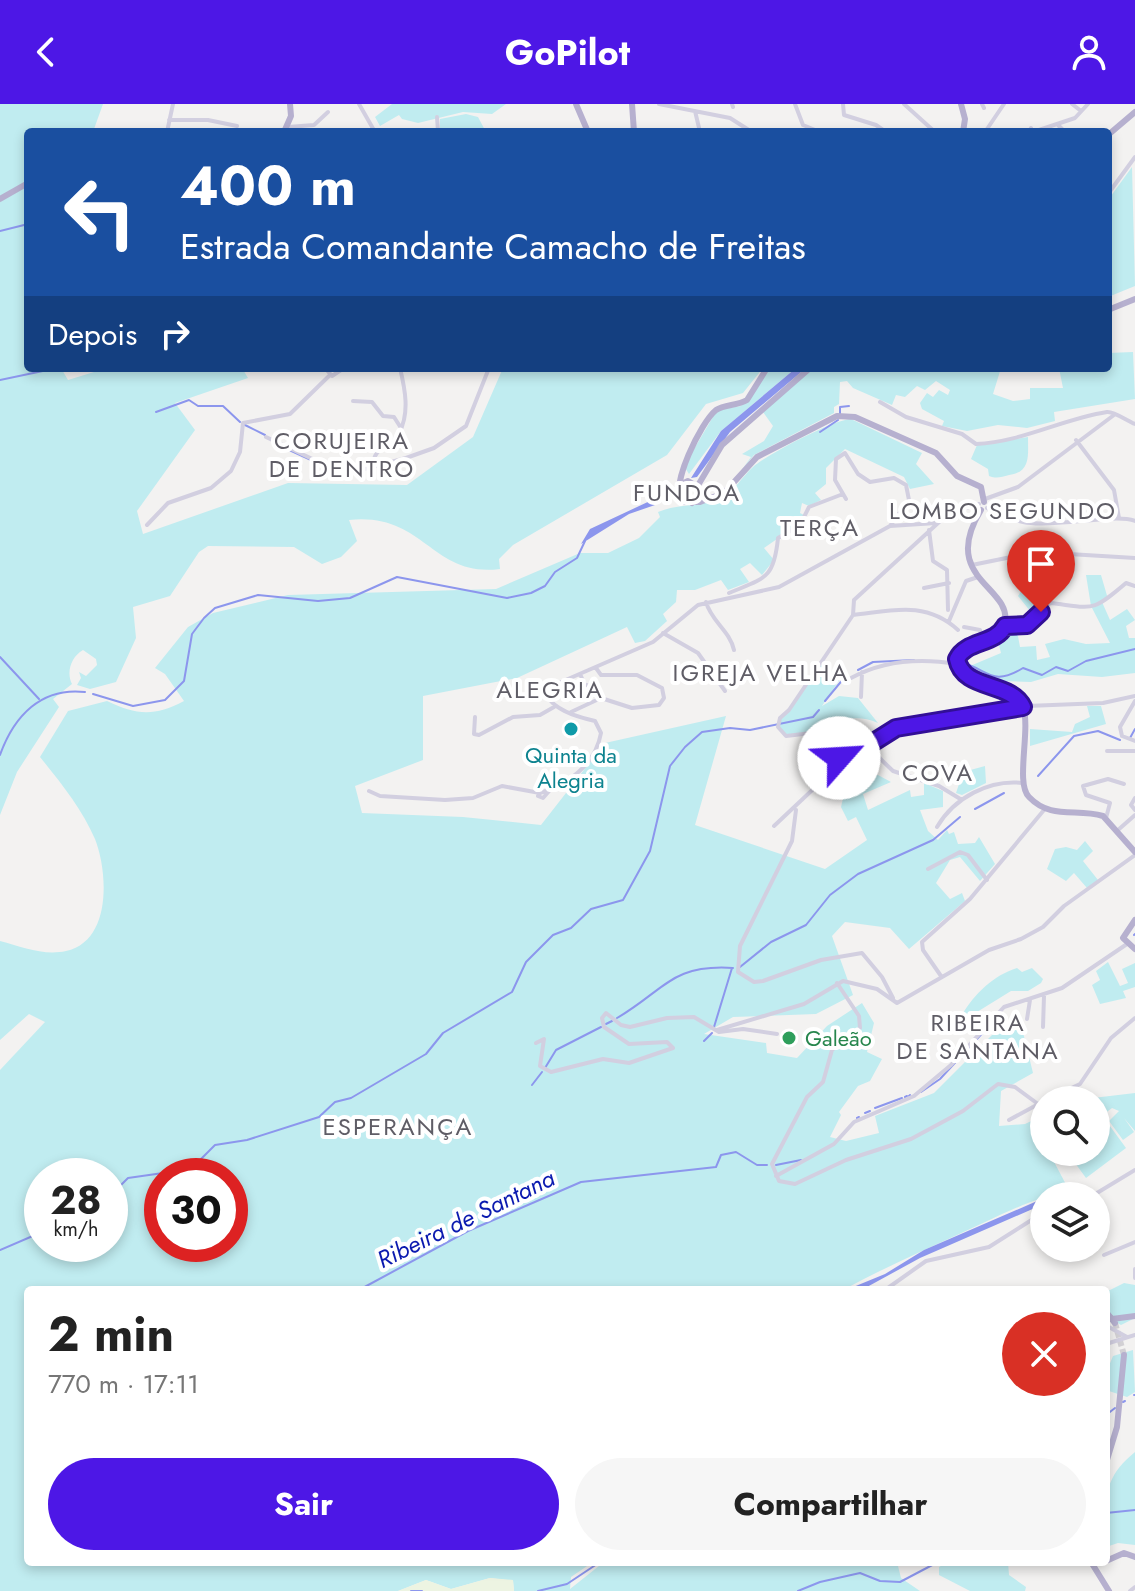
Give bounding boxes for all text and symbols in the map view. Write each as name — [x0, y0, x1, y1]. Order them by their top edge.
text: GoPilot — [505, 26, 630, 78]
icon: back — [24, 30, 68, 74]
icon: person — [1067, 30, 1111, 74]
text: 400 m — [180, 145, 356, 226]
icon: left — [48, 160, 152, 264]
text: Estrada Comandante Camacho de Freitas — [180, 220, 806, 272]
icon: right — [153, 312, 197, 356]
text: Depois — [48, 313, 137, 356]
district label: CORUJEIRA DE DENTRO — [269, 423, 415, 486]
district label: FUNDOA — [633, 475, 741, 510]
district label: LOMBO SEGUNDO — [889, 493, 1117, 528]
district label: TERÇA — [780, 510, 860, 545]
pin — [1007, 530, 1075, 612]
icon: arrive — [1019, 542, 1063, 586]
district label: IGREJA VELHA — [673, 655, 849, 690]
district label: ALEGRIA — [496, 672, 604, 707]
position arrow — [797, 716, 881, 800]
marker: Quinta da Alegria — [562, 720, 580, 738]
place label: Quinta da Alegria — [525, 739, 617, 796]
district label: COVA — [902, 755, 974, 790]
district label: RIBEIRA DE SANTANA — [896, 1005, 1060, 1068]
place label: Galeão — [805, 1022, 872, 1054]
marker: Galeão — [780, 1029, 798, 1047]
map controls — [1030, 1086, 1110, 1262]
button: search — [1030, 1086, 1110, 1166]
district label: ESPERANÇA — [323, 1109, 473, 1144]
speed limit sign: 30 — [144, 1158, 248, 1262]
water label: Ribeira de Santana — [371, 1160, 561, 1277]
text: 28 — [50, 1171, 102, 1229]
button: layers — [1030, 1182, 1110, 1262]
text: km/h — [53, 1215, 99, 1244]
text: 2 min — [48, 1300, 174, 1369]
button: close — [1002, 1312, 1086, 1396]
text: 770 m · 17:11 — [48, 1365, 199, 1403]
button: Sair — [48, 1458, 559, 1550]
button: Compartilhar — [575, 1458, 1086, 1550]

